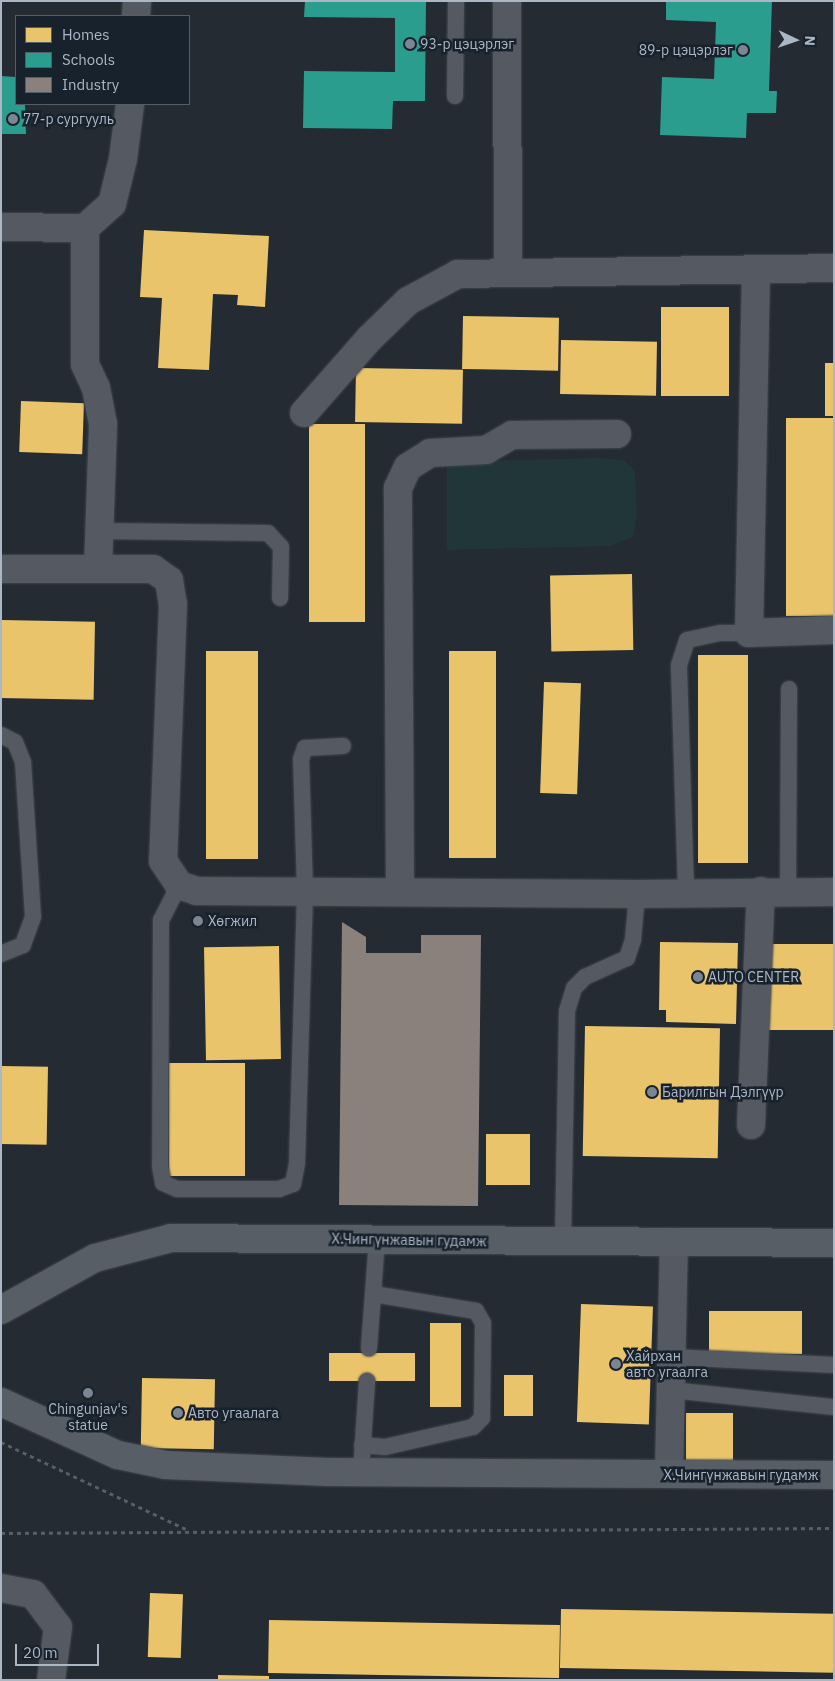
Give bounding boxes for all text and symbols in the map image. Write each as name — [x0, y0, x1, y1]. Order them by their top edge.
legend — [15, 15, 190, 105]
north arrow — [770, 15, 820, 65]
text: Homes — [62, 25, 110, 44]
text: N — [801, 35, 819, 46]
place label: 93-р цэцэрлэг — [420, 36, 514, 52]
marker: 93-р цэцэрлэг — [404, 38, 416, 50]
place label: 89-р цэцэрлэг — [639, 42, 733, 58]
marker: 89-р цэцэрлэг — [737, 44, 749, 56]
text: Schools — [62, 50, 115, 69]
text: Industry — [62, 75, 119, 94]
place label: 77-р сургууль — [23, 111, 114, 127]
marker: 77-р сургууль — [7, 113, 19, 125]
place label: Хөгжил — [208, 913, 257, 929]
marker: Хөгжил — [192, 915, 204, 927]
place label: AUTO CENTER — [708, 969, 799, 985]
marker: AUTO CENTER — [692, 971, 704, 983]
place label: Барилгын Дэлгүүр — [662, 1084, 784, 1100]
marker: Барилгын Дэлгүүр — [646, 1086, 658, 1098]
street label: Х.Чингүнжавын гудамж — [331, 1230, 487, 1250]
place label: Хайрхан авто угаалга — [626, 1348, 708, 1380]
marker: Хайрхан авто угаалга — [610, 1358, 622, 1370]
marker: Chingunjav's statue — [82, 1387, 94, 1399]
place label: Chingunjav's statue — [48, 1401, 128, 1434]
place label: Авто угаалага — [188, 1405, 279, 1421]
marker: Авто угаалага — [172, 1407, 184, 1419]
street label: Х.Чингүнжавын гудамж — [663, 1467, 819, 1483]
scale bar — [18, 1634, 101, 1666]
text: 20 m — [23, 1643, 58, 1662]

